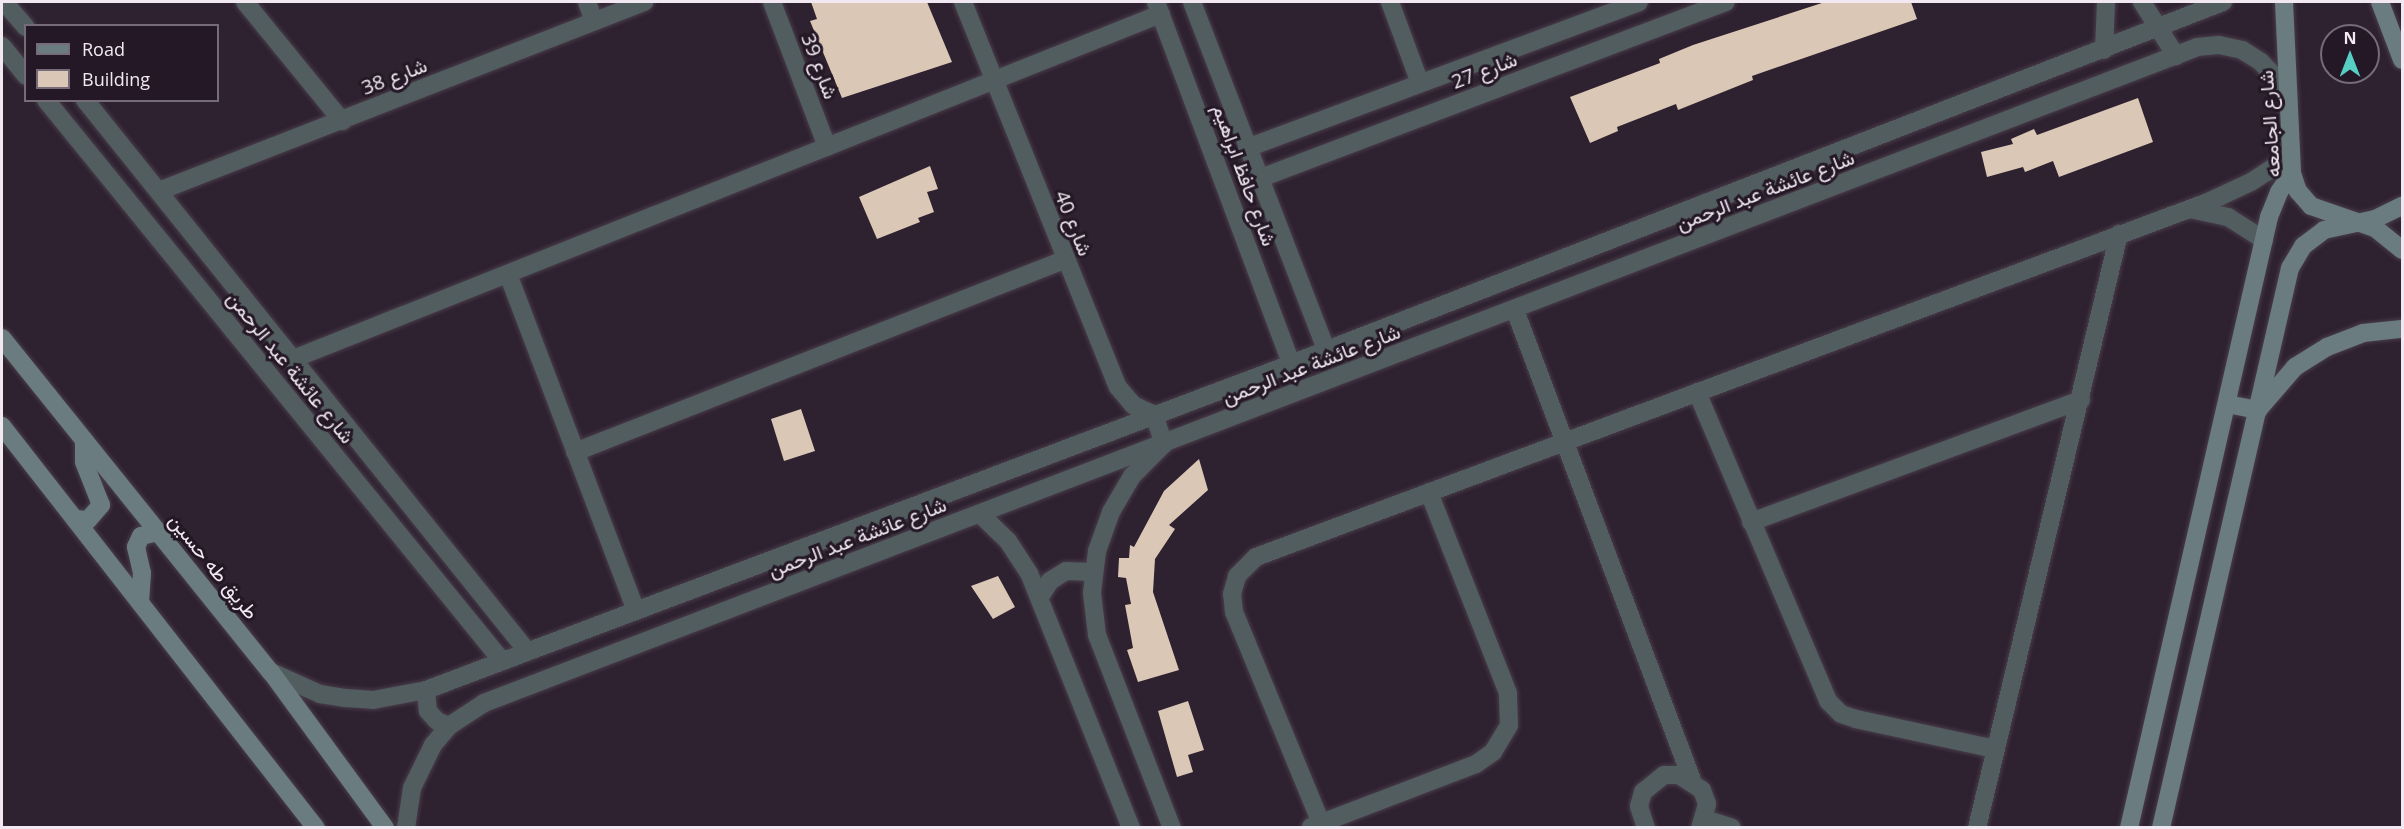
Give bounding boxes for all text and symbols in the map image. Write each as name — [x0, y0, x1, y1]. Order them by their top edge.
legend — [24, 24, 219, 102]
north arrow — [2320, 24, 2380, 84]
text: N — [2343, 27, 2357, 49]
street label: شارع 39 — [797, 30, 843, 102]
text: Road — [82, 37, 125, 61]
street label: شارع 27 — [1448, 47, 1520, 93]
street label: شارع 38 — [358, 53, 430, 99]
text: Building — [82, 67, 150, 91]
street label: شارع الجامعه — [2253, 70, 2285, 178]
street label: شارع حافظ ابراهيم — [1208, 101, 1282, 249]
street label: شارع عائشة عبد الرحمن — [1673, 145, 1857, 235]
street label: شارع 40 — [1050, 187, 1098, 259]
street label: شارع عائشة عبد الرحمن — [222, 286, 360, 448]
street label: شارع عائشة عبد الرحمن — [1219, 319, 1403, 409]
street label: شارع عائشة عبد الرحمن — [765, 492, 949, 582]
street label: طريق طه حسين — [164, 508, 264, 624]

